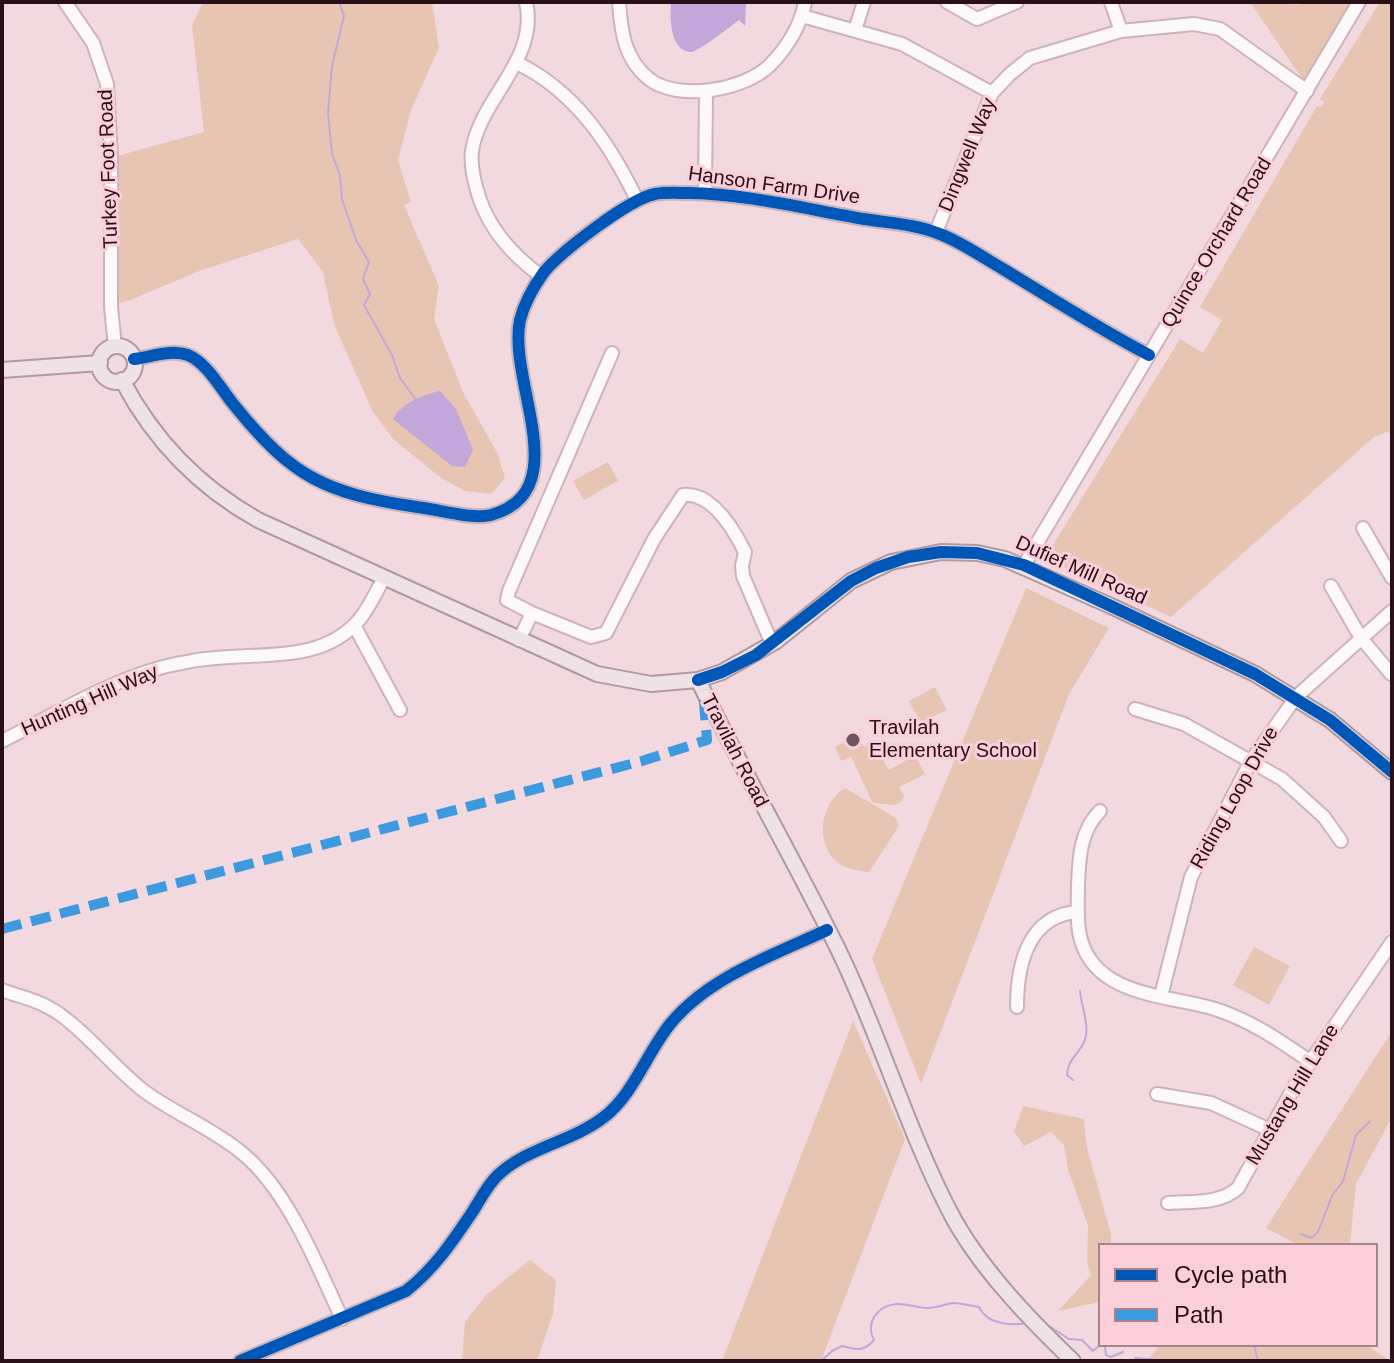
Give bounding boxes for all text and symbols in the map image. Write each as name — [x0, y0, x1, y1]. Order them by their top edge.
street label: Turkey Foot Road — [94, 89, 124, 249]
street label: Dingwell Way — [934, 95, 1002, 215]
street label: Quince Orchard Road — [1157, 153, 1277, 333]
street label: Hanson Farm Drive — [686, 162, 862, 210]
street label: Dufief Mill Road — [1012, 531, 1150, 611]
street label: Hunting Hill Way — [18, 660, 162, 742]
street label: Travilah Road — [695, 690, 773, 812]
place label: Travilah Elementary School — [869, 716, 1037, 763]
street label: Riding Loop Drive — [1186, 723, 1284, 873]
marker: Travilah Elementary School — [844, 731, 862, 749]
street label: Mustang Hill Lane — [1241, 1020, 1345, 1170]
legend — [1098, 1243, 1378, 1347]
text: Cycle path — [1174, 1261, 1287, 1288]
text: Path — [1174, 1301, 1223, 1328]

